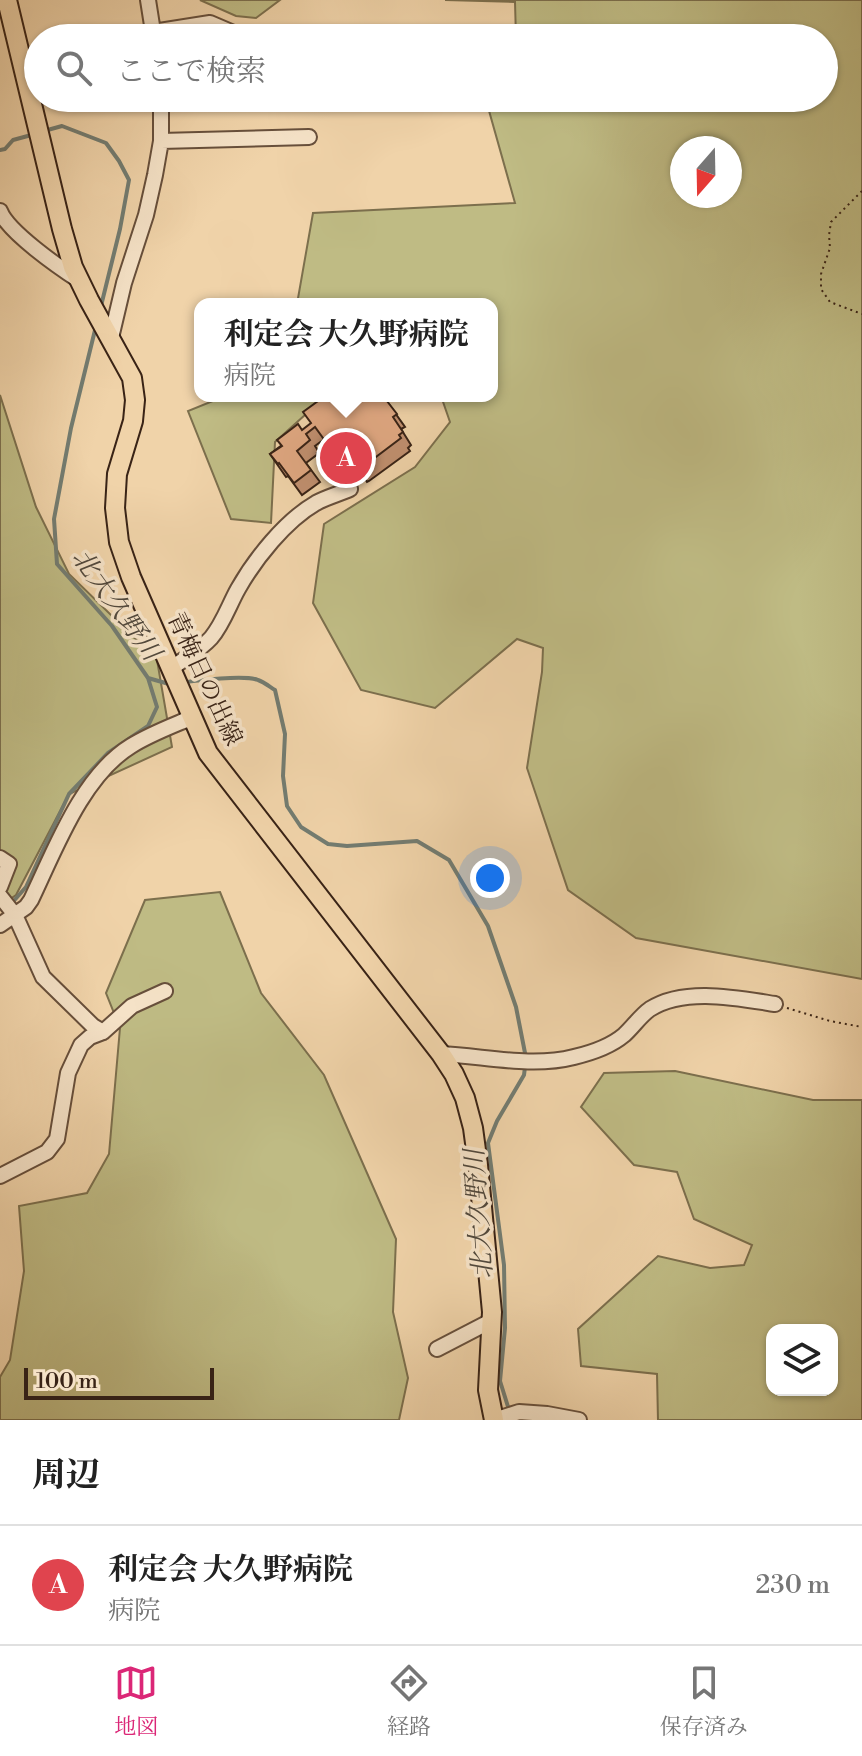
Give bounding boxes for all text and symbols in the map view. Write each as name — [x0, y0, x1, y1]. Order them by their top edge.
search box — [24, 24, 838, 112]
icon: search — [52, 46, 96, 90]
text: ここで検索 — [116, 53, 266, 91]
north arrow — [670, 136, 742, 208]
popup — [194, 298, 498, 402]
text: 利定会 大久野病院 — [224, 316, 468, 354]
text: 病院 — [224, 360, 276, 392]
pin: A — [320, 428, 372, 488]
water label: 北大久野川 — [65, 543, 169, 669]
street label: 青梅日の出線 — [160, 607, 248, 751]
your location — [470, 858, 510, 898]
water label: 北大久野川 — [458, 1145, 499, 1280]
map controls — [766, 1324, 838, 1396]
button: layers — [766, 1324, 838, 1396]
scale bar — [24, 1364, 214, 1400]
text: 100 m — [36, 1368, 98, 1395]
text: 周辺 — [32, 1455, 100, 1497]
text: 利定会 大久野病院 — [108, 1551, 353, 1589]
text: A — [49, 1569, 67, 1601]
text: 230 m — [755, 1569, 830, 1601]
text: 病院 — [108, 1595, 160, 1627]
tab: 地図 — [114, 1661, 158, 1741]
tab: 経路 — [387, 1661, 431, 1741]
tab: 保存済み — [660, 1661, 748, 1741]

